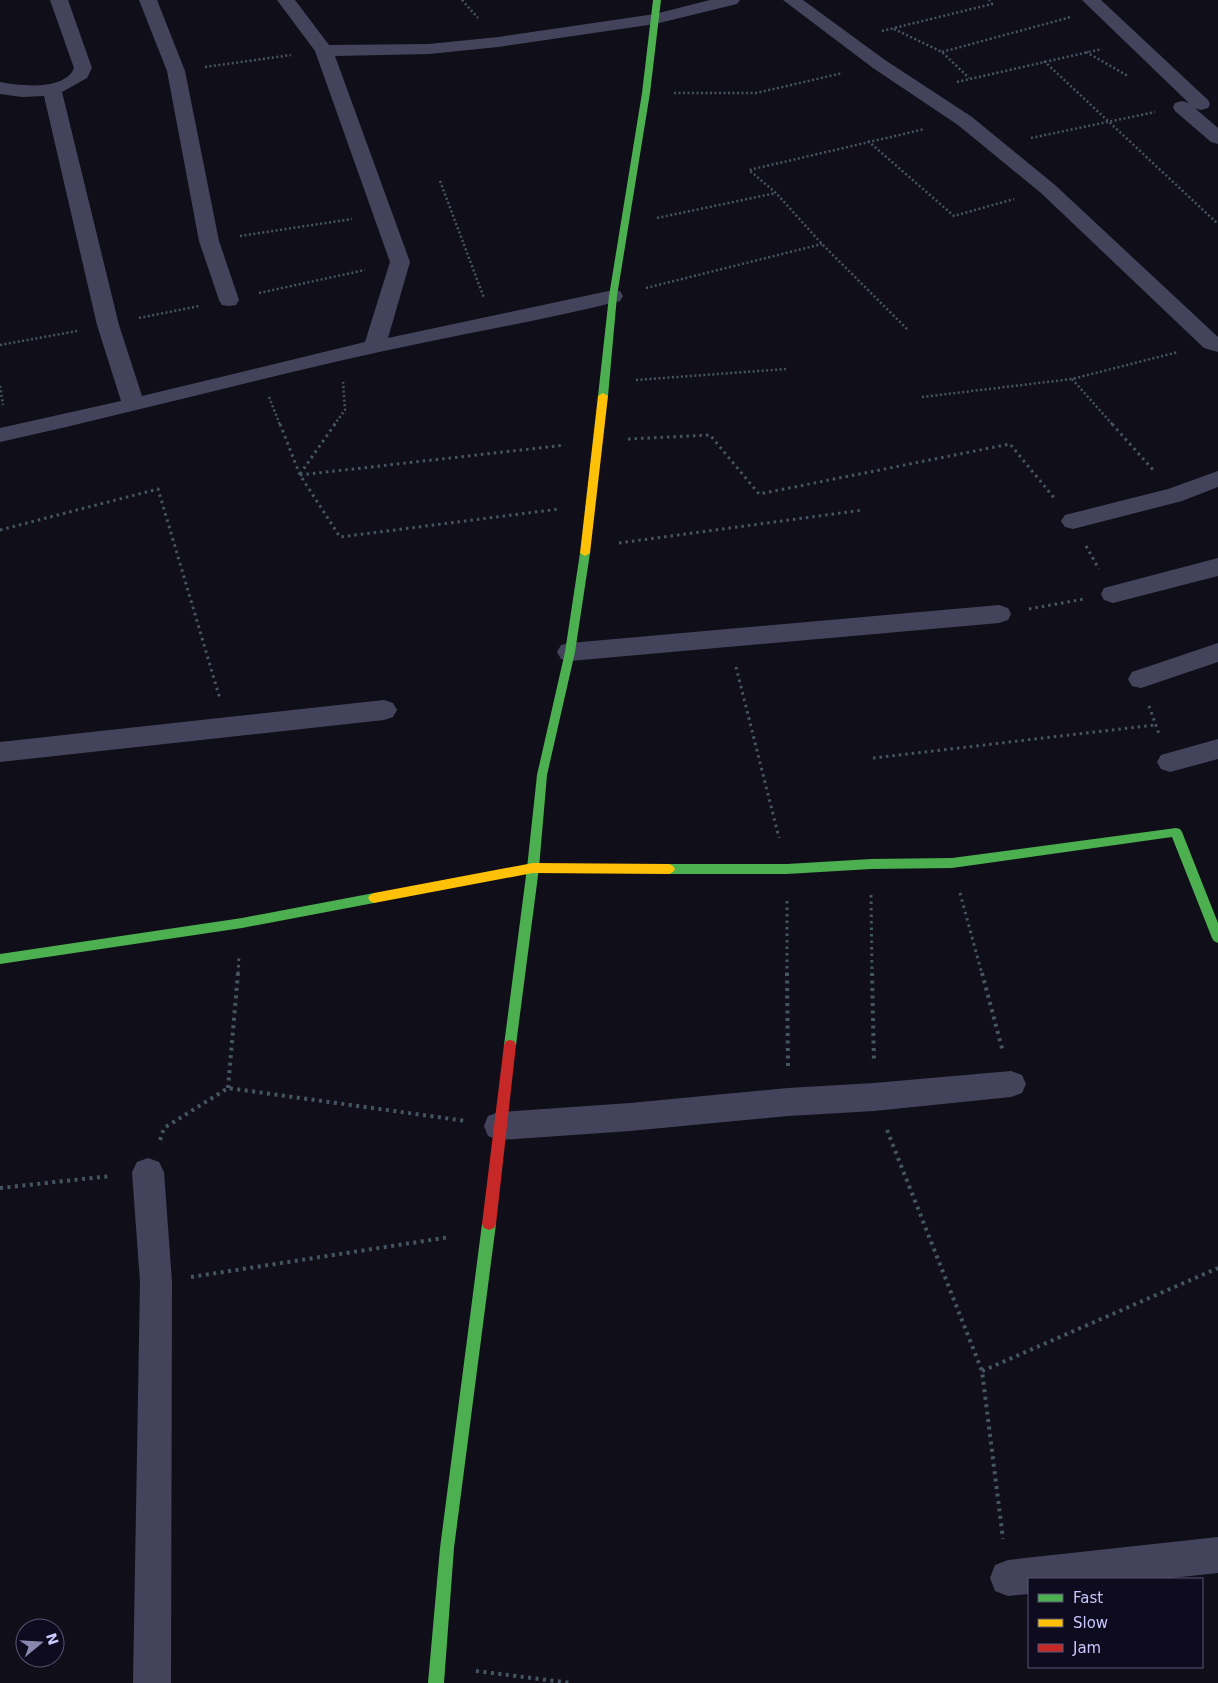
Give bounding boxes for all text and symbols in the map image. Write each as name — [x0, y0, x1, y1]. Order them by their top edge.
legend — [1028, 1578, 1203, 1668]
text: Fast — [1073, 1589, 1103, 1607]
text: Slow — [1073, 1614, 1108, 1632]
north arrow — [15, 1618, 65, 1668]
text: N — [43, 1631, 62, 1647]
text: Jam — [1072, 1639, 1101, 1657]

